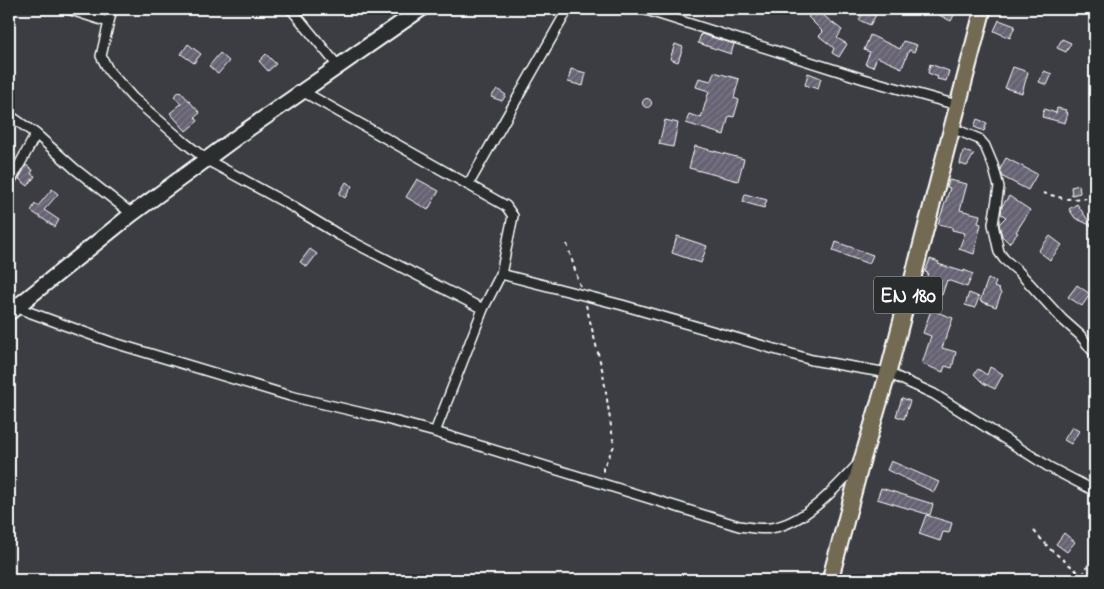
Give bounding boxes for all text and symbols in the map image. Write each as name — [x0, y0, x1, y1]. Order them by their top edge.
road number: EN 180 — [874, 276, 942, 314]

